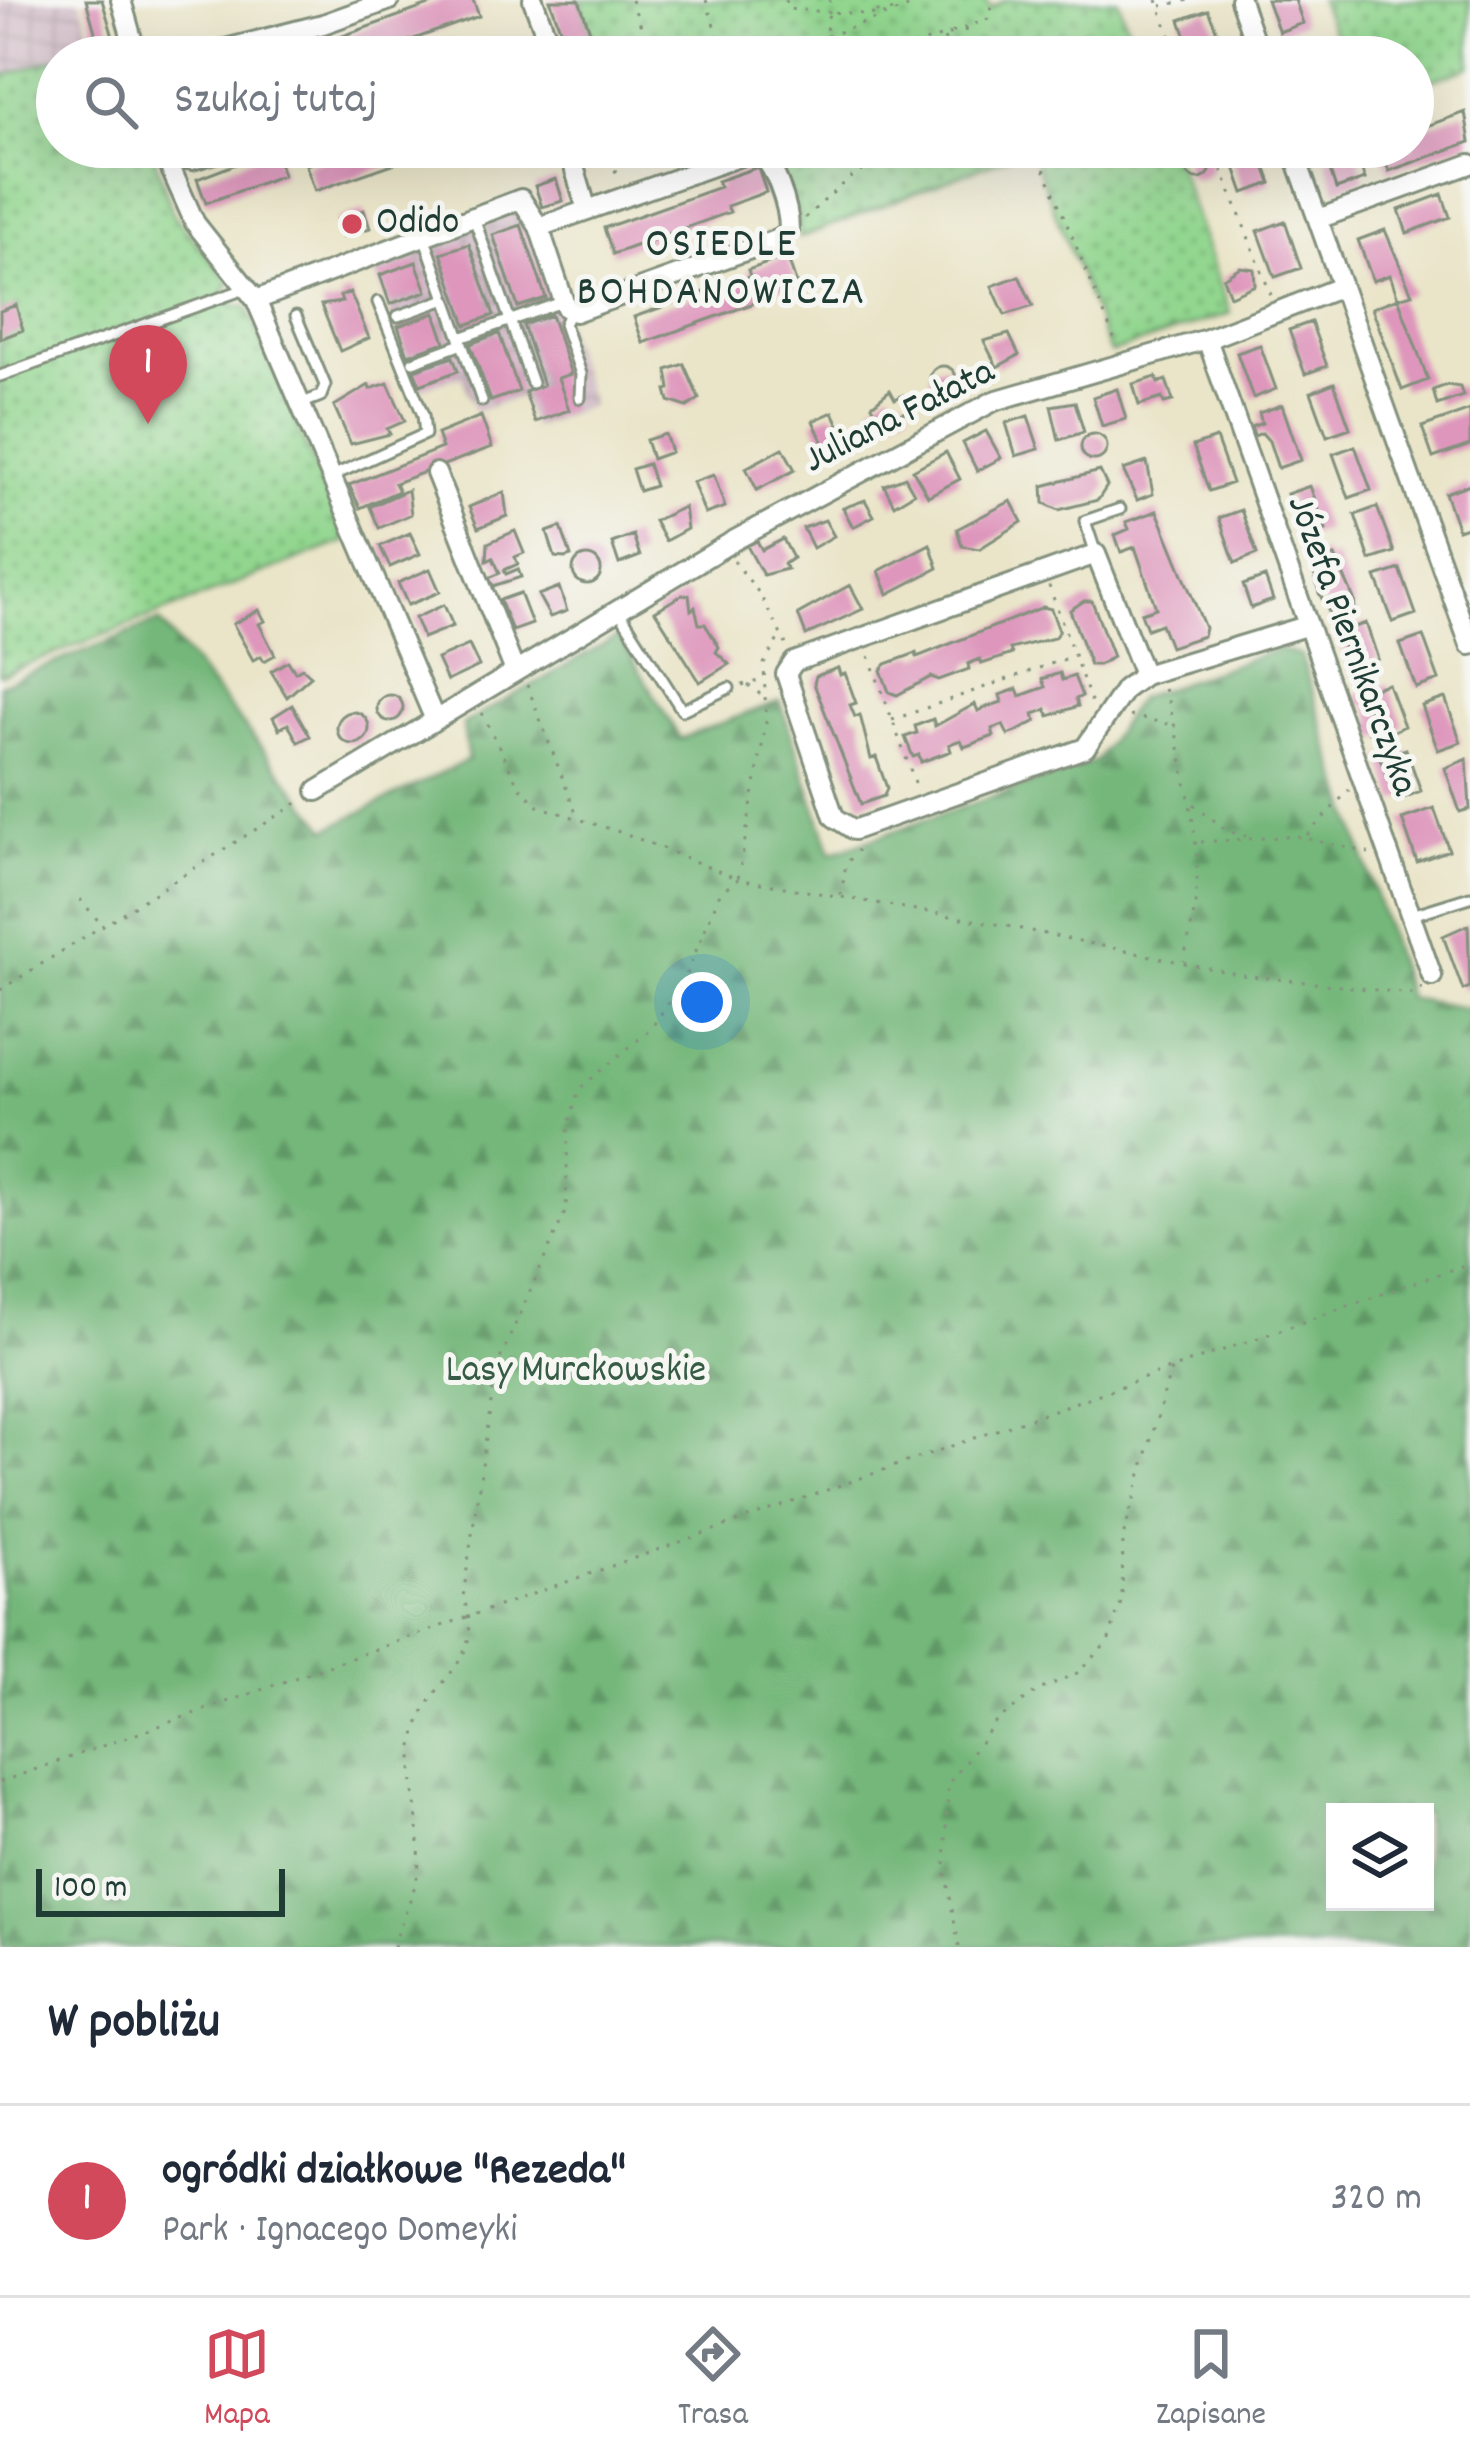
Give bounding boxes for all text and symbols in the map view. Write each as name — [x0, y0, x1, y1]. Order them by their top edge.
search box — [36, 36, 1434, 168]
icon: search — [78, 69, 144, 135]
text: Szukaj tutaj — [174, 70, 378, 134]
place label: Odido — [376, 197, 459, 252]
marker: Odido — [339, 211, 365, 237]
district label: OSIEDLE BOHDANOWICZA — [577, 217, 867, 325]
pin: 1 — [109, 325, 187, 424]
street label: Juliana Fałata — [795, 346, 1006, 490]
street label: Józefa Piernikarczyka — [1270, 488, 1430, 804]
your location — [672, 972, 732, 1032]
park label: Lasy Murckowskie — [446, 1345, 706, 1400]
map controls — [1326, 1803, 1434, 1911]
button: layers — [1326, 1803, 1434, 1911]
scale bar — [36, 1863, 285, 1916]
text: 100 m — [54, 1866, 127, 1913]
text: W pobliżu — [48, 1989, 220, 2061]
text: ogródki działkowe "Rezeda" — [162, 2141, 626, 2205]
text: 1 — [83, 2173, 91, 2228]
text: 320 m — [1331, 2173, 1422, 2228]
text: Park · Ignacego Domeyki — [162, 2205, 517, 2260]
tab: Mapa — [204, 2321, 270, 2440]
tab: Trasa — [678, 2321, 748, 2440]
tab: Zapisane — [1156, 2321, 1266, 2440]

